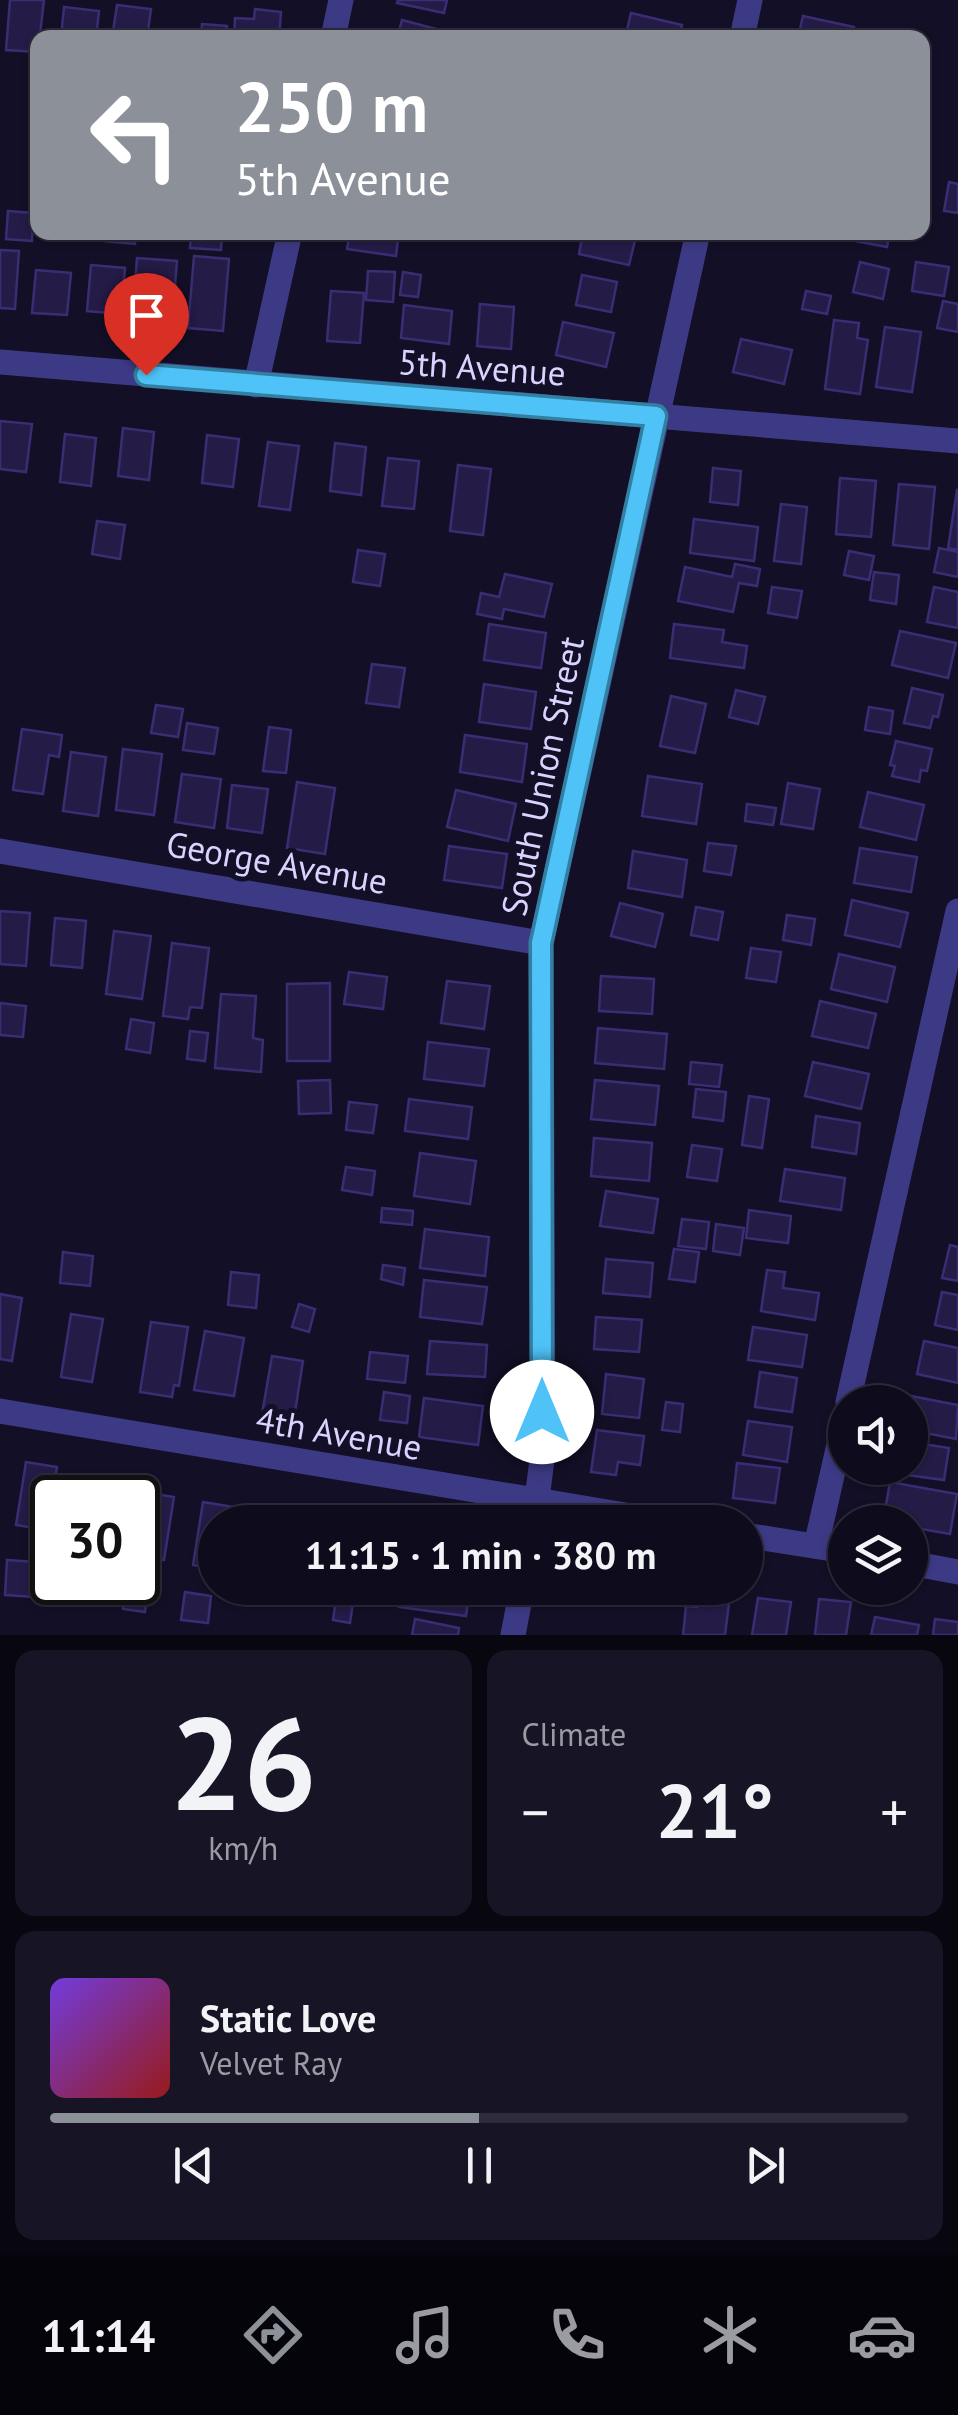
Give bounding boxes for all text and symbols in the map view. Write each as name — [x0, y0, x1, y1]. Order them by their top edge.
text: 250 m — [235, 61, 428, 151]
icon: left — [70, 70, 200, 200]
text: 5th Avenue — [235, 149, 451, 207]
pin — [104, 273, 189, 376]
icon: arrive — [119, 288, 174, 343]
street label: 5th Avenue — [397, 338, 567, 396]
street label: South Union Street — [490, 632, 594, 920]
street label: George Avenue — [163, 820, 391, 904]
position arrow — [490, 1360, 594, 1464]
map controls — [828, 1385, 928, 1605]
button: sound — [828, 1385, 928, 1485]
street label: 4th Avenue — [252, 1396, 426, 1470]
speed limit sign: 30 — [30, 1475, 160, 1605]
button: layers — [828, 1505, 928, 1605]
text: 11:15 · 1 min · 380 m — [305, 1530, 656, 1579]
text: 26 — [170, 1678, 317, 1846]
text: Climate — [522, 1713, 626, 1755]
text: 21° — [656, 1762, 774, 1859]
text: − — [522, 1776, 549, 1847]
text: + — [880, 1776, 908, 1847]
text: km/h — [208, 1827, 278, 1869]
text: Static Love — [200, 1993, 376, 2042]
text: Velvet Ray — [200, 2042, 342, 2084]
icon: previous — [166, 2138, 221, 2193]
icon: pause — [452, 2138, 507, 2193]
icon: next — [738, 2138, 793, 2193]
icon: directions — [238, 2300, 308, 2370]
icon: music — [390, 2300, 460, 2370]
icon: phone — [542, 2300, 612, 2370]
icon: climate — [695, 2300, 765, 2370]
icon: car — [847, 2300, 917, 2370]
text: 11:14 — [41, 2306, 155, 2364]

